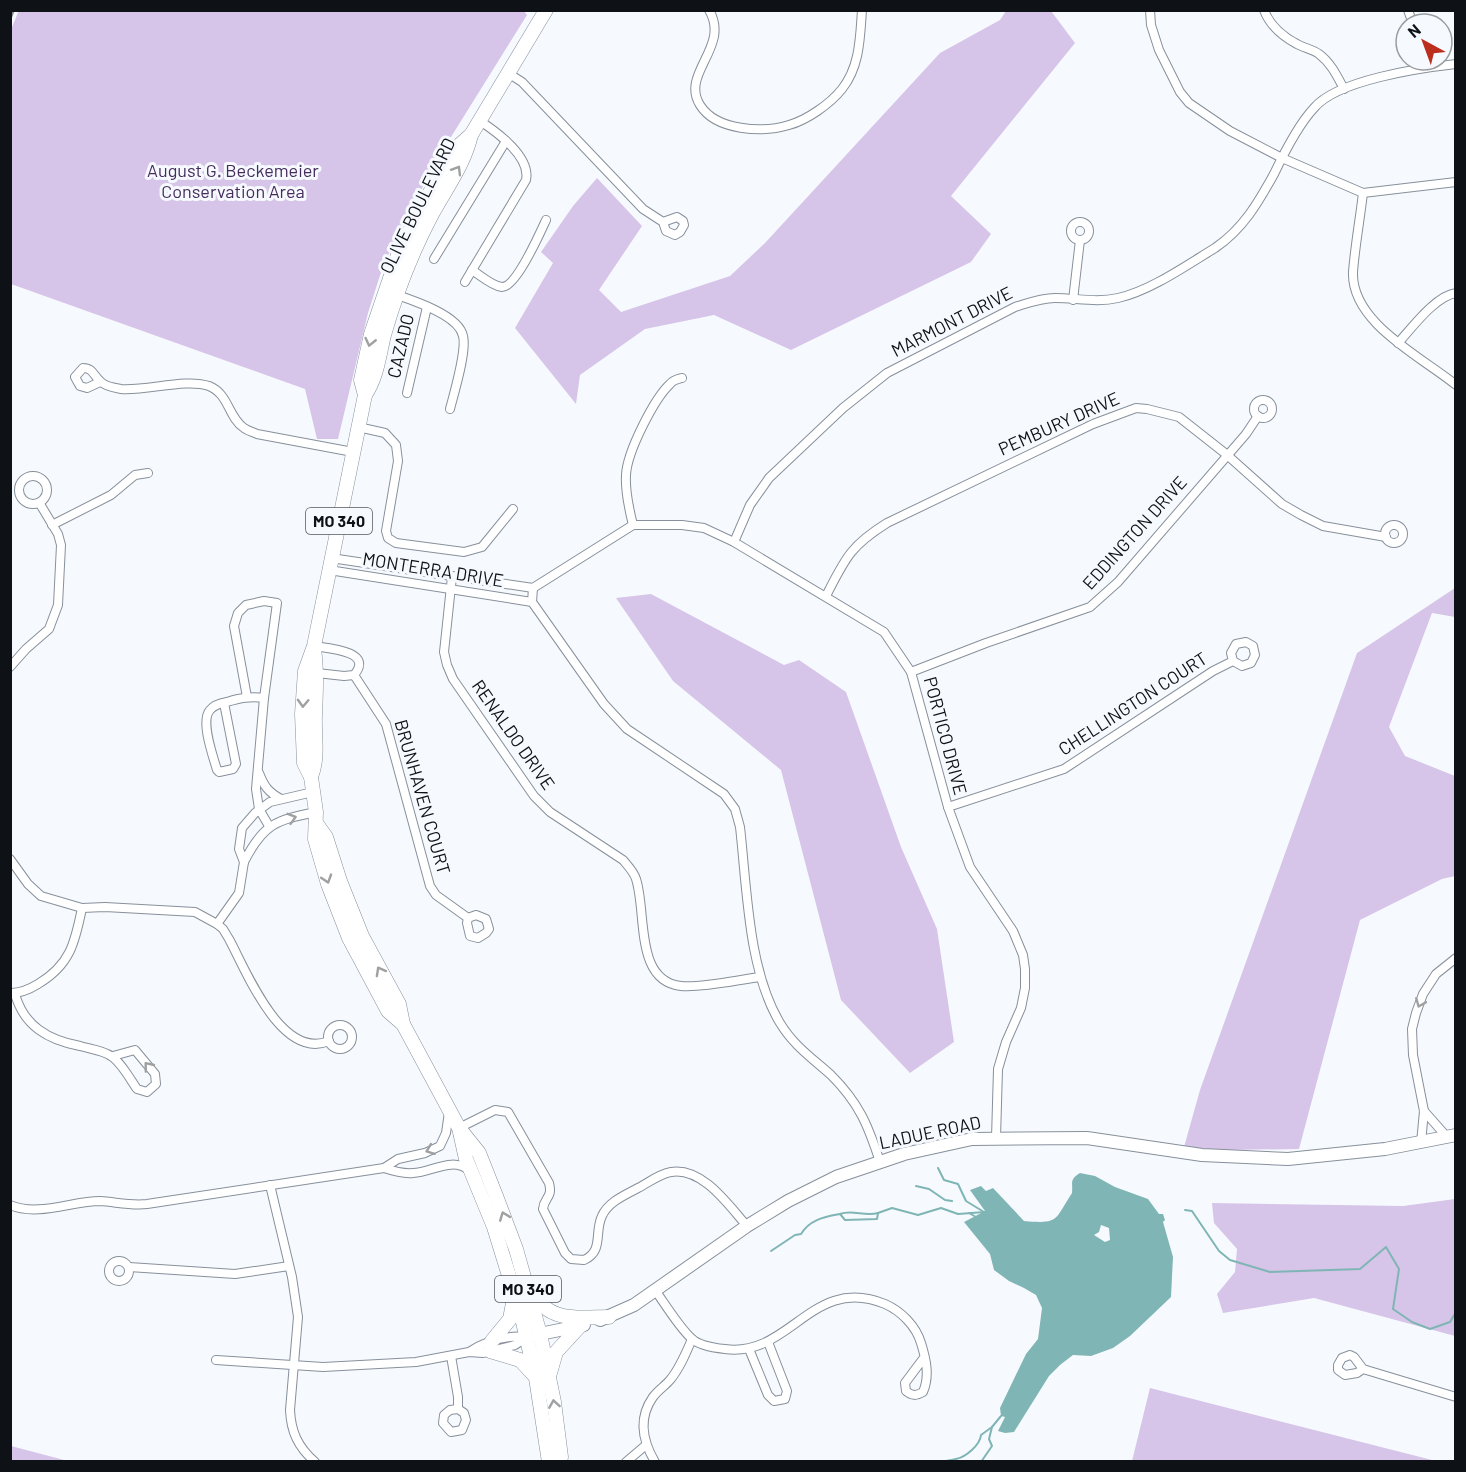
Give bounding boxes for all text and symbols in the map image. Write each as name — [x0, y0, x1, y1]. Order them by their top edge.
north arrow — [1394, 12, 1454, 72]
text: N — [1404, 20, 1424, 41]
street label: OLIVE BOULEVARD — [375, 134, 460, 277]
park label: August G. Beckemeier Conservation Area — [147, 159, 319, 202]
one-way arrow — [450, 166, 462, 176]
street label: MARMONT DRIVE — [887, 281, 1016, 361]
street label: CAZADO — [382, 311, 418, 380]
one-way arrow — [364, 337, 377, 347]
street label: PEMBURY DRIVE — [995, 387, 1122, 460]
street label: EDDINGTON DRIVE — [1077, 471, 1191, 594]
road number: MO 340 — [306, 508, 372, 534]
street label: MONTERRA DRIVE — [361, 547, 505, 591]
street label: CHELLINGTON COURT — [1054, 647, 1211, 760]
street label: PORTICO DRIVE — [920, 674, 972, 797]
street label: RENALDO DRIVE — [468, 675, 560, 794]
one-way arrow — [296, 699, 309, 708]
street label: BRUNHAVEN COURT — [390, 717, 456, 877]
one-way arrow — [286, 813, 297, 825]
one-way arrow — [320, 873, 332, 884]
one-way arrow — [376, 966, 387, 977]
one-way arrow — [1415, 997, 1427, 1008]
one-way arrow — [145, 1061, 156, 1072]
street label: LADUE ROAD — [877, 1111, 983, 1154]
one-way arrow — [425, 1142, 435, 1155]
one-way arrow — [498, 1211, 511, 1221]
road number: MO 340 — [495, 1276, 561, 1302]
one-way arrow — [548, 1399, 561, 1409]

